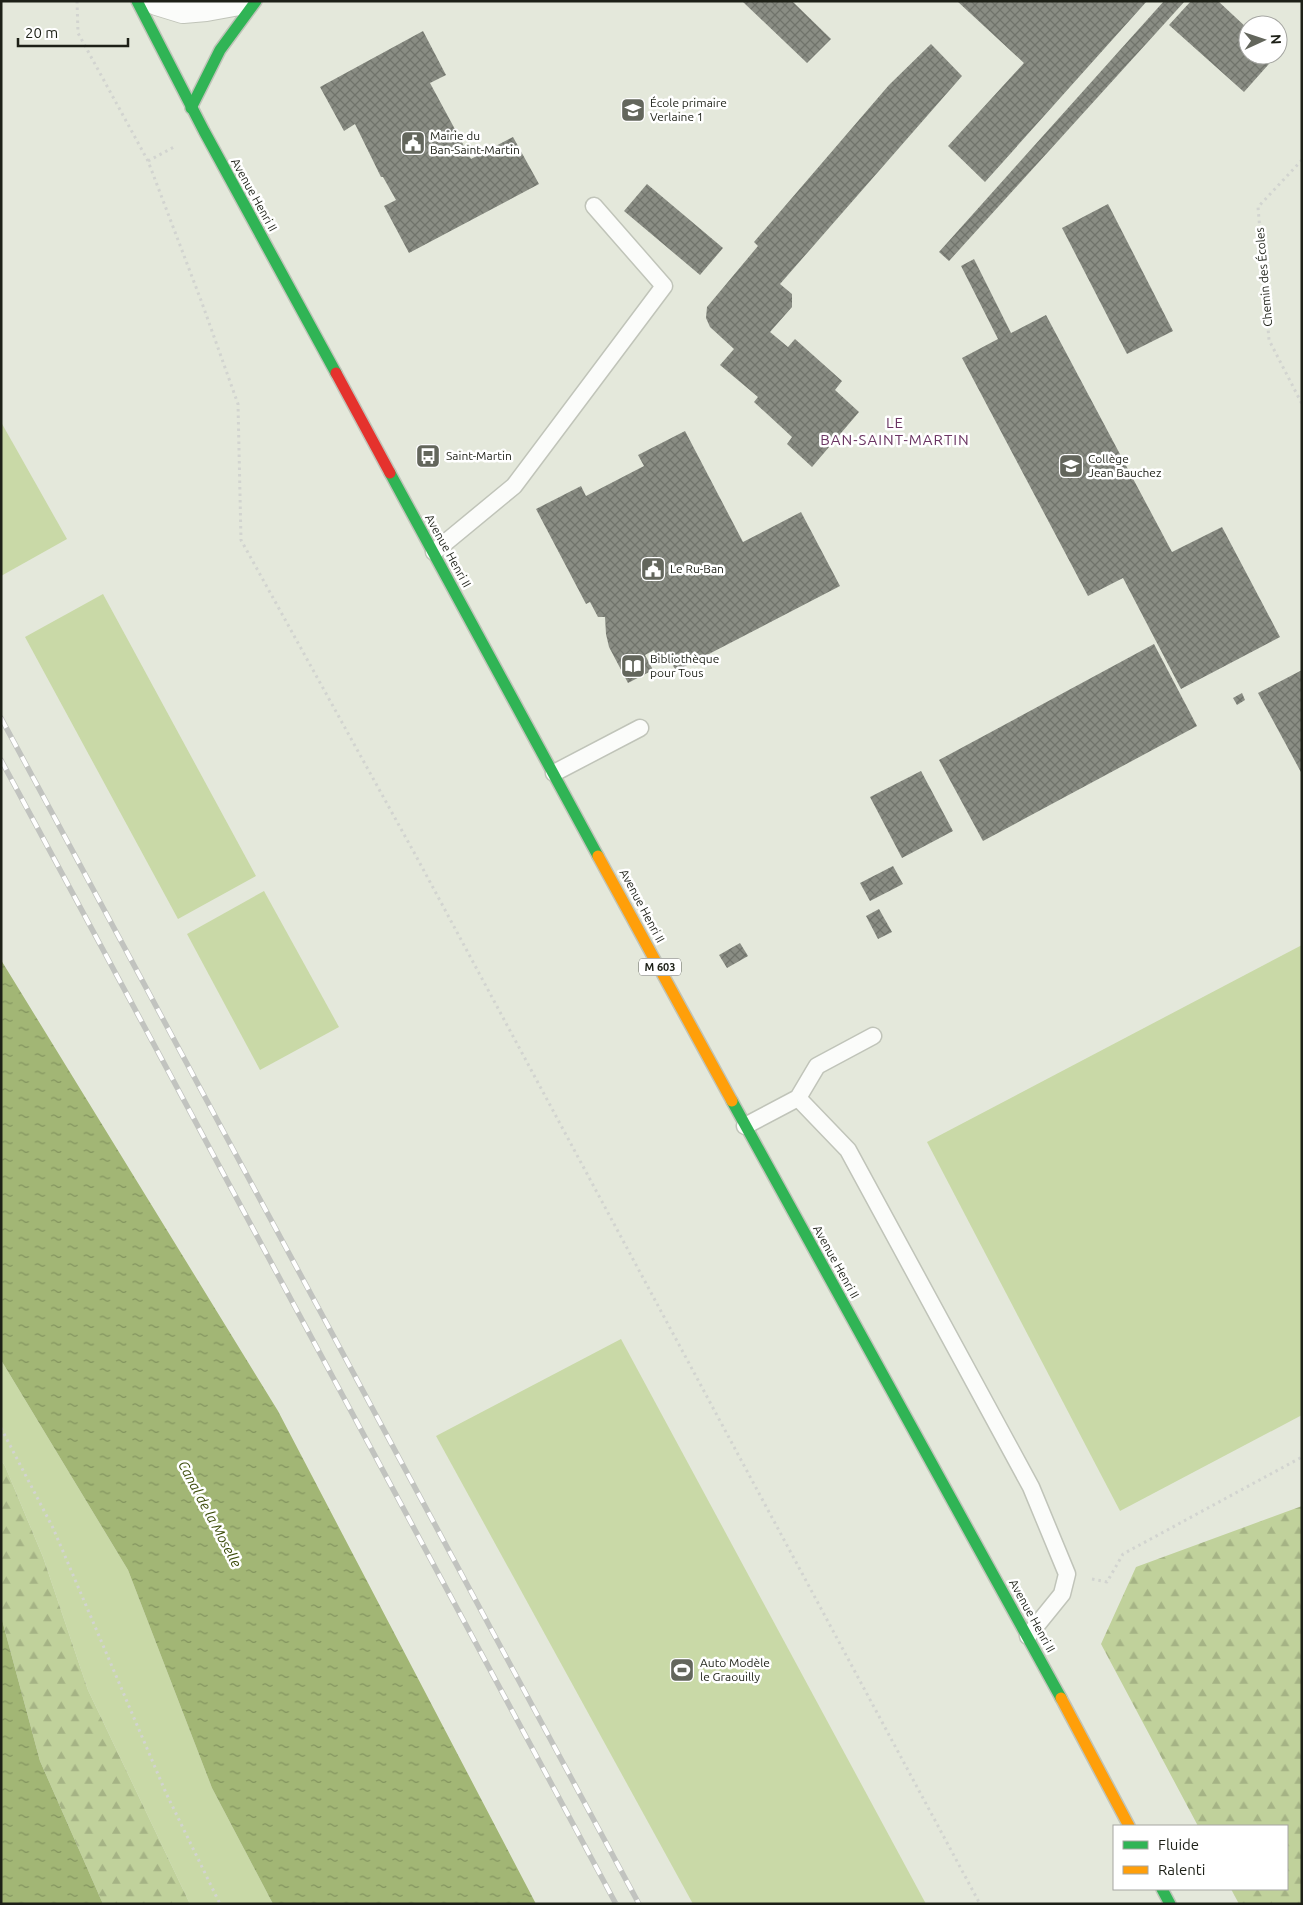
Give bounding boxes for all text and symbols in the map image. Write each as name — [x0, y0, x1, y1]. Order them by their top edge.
scale bar — [18, 15, 128, 47]
north arrow — [1238, 15, 1288, 65]
text: 20 m — [25, 24, 58, 41]
text: N — [1268, 34, 1284, 45]
place label: École primaire Verlaine 1 — [650, 96, 727, 123]
school or university icon: École primaire Verlaine 1 — [620, 97, 646, 123]
place label: Mairie du Ban-Saint-Martin — [430, 129, 520, 156]
public building icon: Mairie du Ban-Saint-Martin — [400, 130, 426, 156]
street label: Avenue Henri II — [229, 156, 280, 233]
street label: Chemin des Écoles — [1253, 227, 1274, 327]
district label: LE BAN-SAINT-MARTIN — [820, 414, 970, 448]
bus stop icon: Saint-Martin — [415, 443, 441, 469]
place label: Saint-Martin — [446, 449, 512, 462]
place label: Collège Jean Bauchez — [1088, 452, 1162, 479]
school or university icon: Collège Jean Bauchez — [1058, 453, 1084, 479]
street label: Avenue Henri II — [423, 512, 474, 589]
public building icon: Le Ru-Ban — [640, 556, 666, 582]
place label: Le Ru-Ban — [670, 562, 724, 575]
place label: Bibliothèque pour Tous — [650, 652, 719, 679]
library icon: Bibliothèque pour Tous — [620, 653, 646, 679]
street label: Avenue Henri II — [618, 867, 667, 945]
road number: M 603 — [639, 959, 681, 976]
street label: Avenue Henri II — [811, 1223, 862, 1300]
water label: Canal de la Moselle — [175, 1458, 245, 1570]
street label: Avenue Henri II — [1007, 1577, 1058, 1654]
place label: Auto Modèle le Graouilly — [700, 1656, 770, 1683]
sports icon: Auto Modèle le Graouilly — [669, 1657, 695, 1683]
legend — [1113, 1825, 1288, 1890]
text: Fluide — [1158, 1836, 1199, 1853]
text: Ralenti — [1158, 1861, 1205, 1878]

